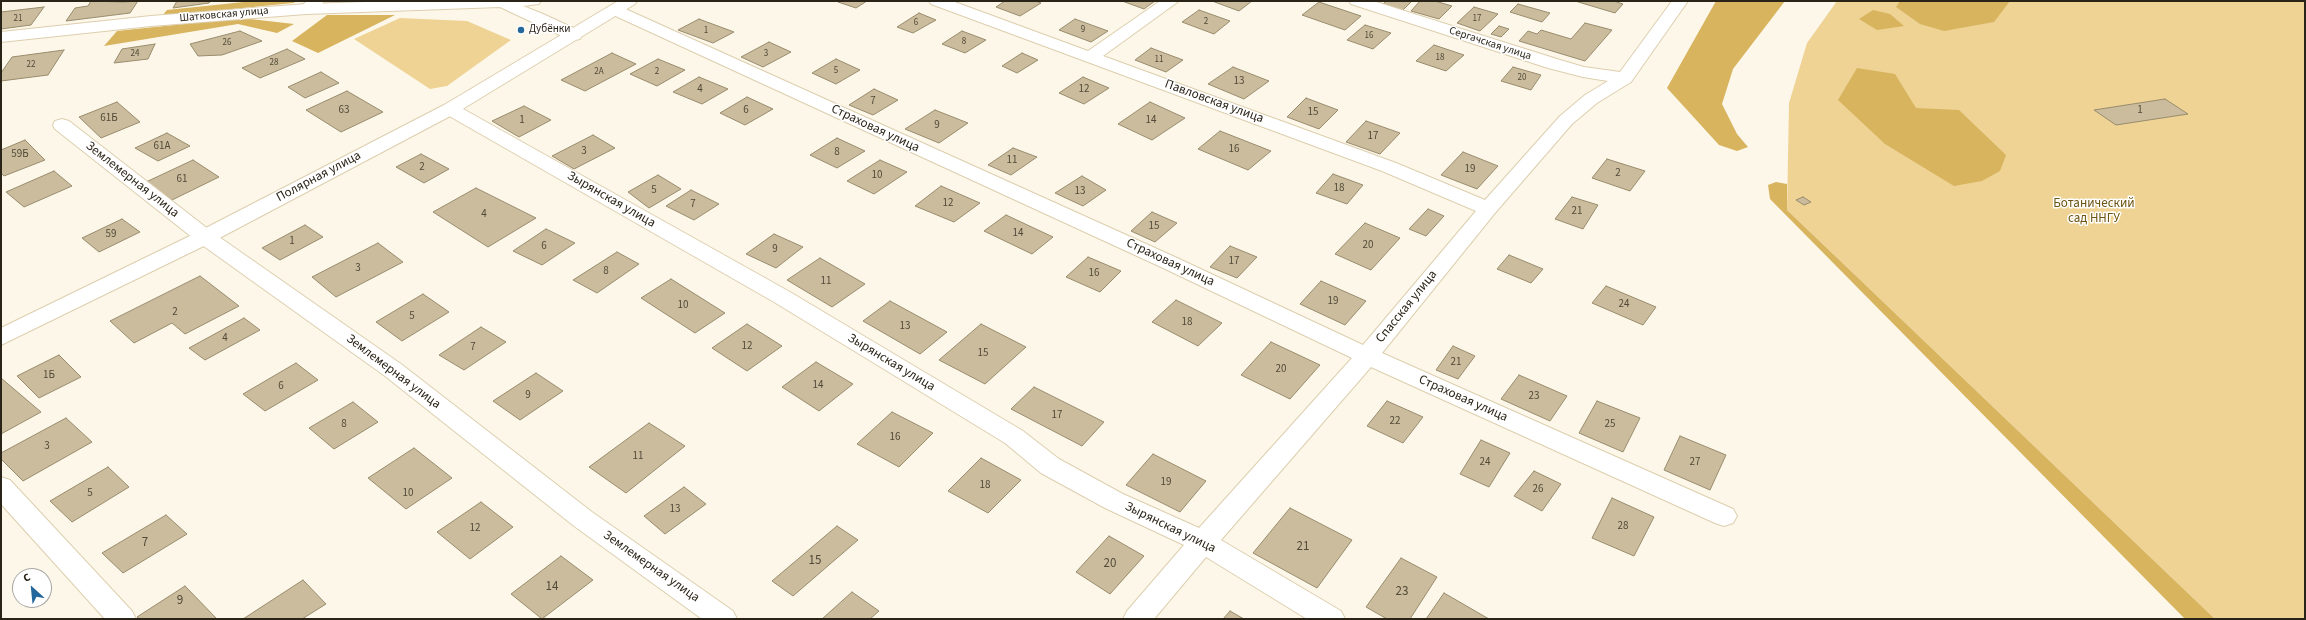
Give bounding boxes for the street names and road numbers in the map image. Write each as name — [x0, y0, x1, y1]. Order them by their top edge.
street label: Шатковская улица — [179, 5, 269, 25]
street label: Сергачская улица — [1447, 24, 1533, 64]
street label: Павловская улица — [1162, 77, 1266, 127]
street label: Страховая улица — [828, 102, 922, 156]
street label: Землемерная улица — [82, 139, 182, 221]
street label: Полярная улица — [274, 148, 364, 206]
street label: Зырянская улица — [564, 168, 658, 232]
street label: Страховая улица — [1123, 236, 1217, 290]
street label: Спасская улица — [1373, 268, 1441, 346]
street label: Землемерная улица — [343, 331, 443, 413]
street label: Зырянская улица — [844, 331, 938, 395]
street label: Страховая улица — [1416, 372, 1510, 426]
street label: Зырянская улица — [1122, 499, 1218, 557]
street label: Землемерная улица — [600, 528, 702, 606]

